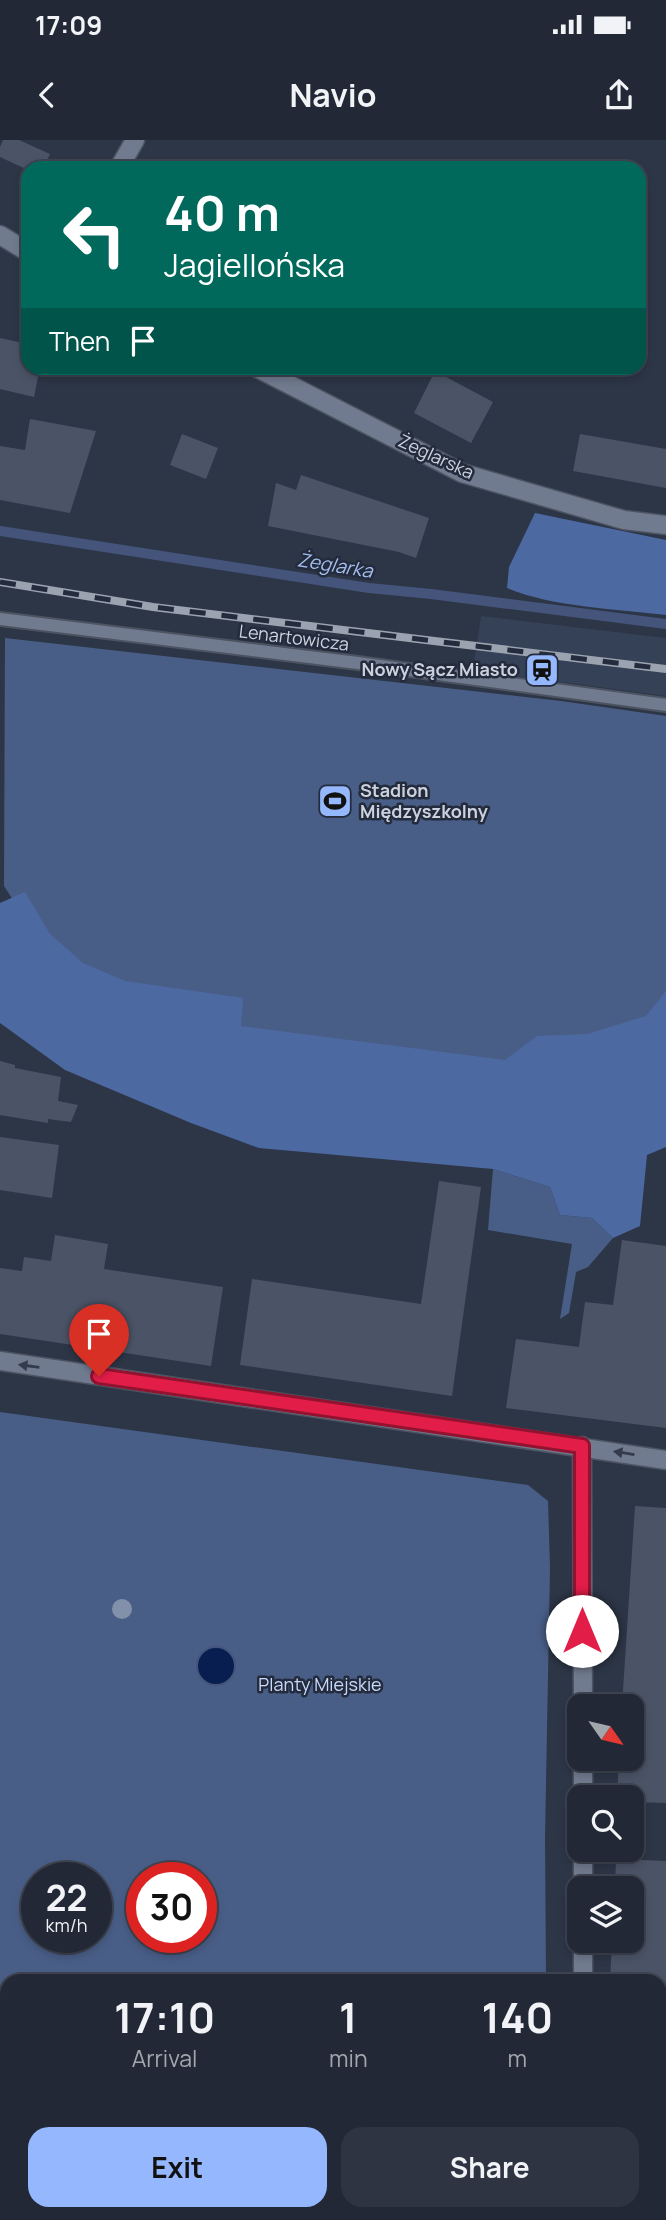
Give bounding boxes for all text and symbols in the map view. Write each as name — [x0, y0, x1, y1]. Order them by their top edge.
text: 17:09 — [35, 7, 102, 43]
text: Navio — [289, 73, 377, 117]
icon: back — [28, 76, 66, 114]
icon: share — [600, 76, 638, 114]
text: 40 m — [164, 179, 280, 246]
icon: left — [49, 189, 140, 280]
text: Jagiellońska — [164, 243, 345, 287]
icon: arrive — [124, 322, 162, 360]
text: Then — [49, 323, 110, 359]
street label: Żeglarska — [395, 428, 478, 484]
water label: Żeglarka — [296, 546, 376, 584]
street label: Lenartowicza — [238, 618, 351, 656]
station icon: Nowy Sącz Miasto — [523, 651, 561, 689]
place label: Nowy Sącz Miasto — [362, 657, 518, 681]
place label: Stadion Międzyszkolny — [360, 778, 488, 823]
sports icon: Stadion Międzyszkolny — [316, 782, 354, 820]
pin — [69, 1304, 129, 1376]
icon: arrive — [80, 1315, 118, 1353]
one-way arrow — [18, 1360, 40, 1371]
one-way arrow — [613, 1447, 635, 1458]
position arrow — [545, 1594, 619, 1668]
park label: Planty Miejskie — [258, 1672, 382, 1696]
north arrow — [567, 1694, 644, 1771]
map controls — [567, 1694, 644, 1953]
button: search — [567, 1785, 644, 1862]
speed limit sign: 30 — [126, 1862, 217, 1953]
text: 22 — [46, 1874, 87, 1922]
button: layers — [567, 1876, 644, 1953]
text: km/h — [46, 1913, 87, 1937]
text: 17:10 — [114, 1988, 215, 2046]
text: 1 — [339, 1988, 358, 2046]
text: 140 — [482, 1988, 553, 2046]
text: Arrival — [132, 2042, 197, 2074]
text: min — [329, 2042, 368, 2074]
text: m — [508, 2042, 527, 2074]
button: Exit — [28, 2127, 327, 2207]
button: Share — [341, 2127, 639, 2207]

